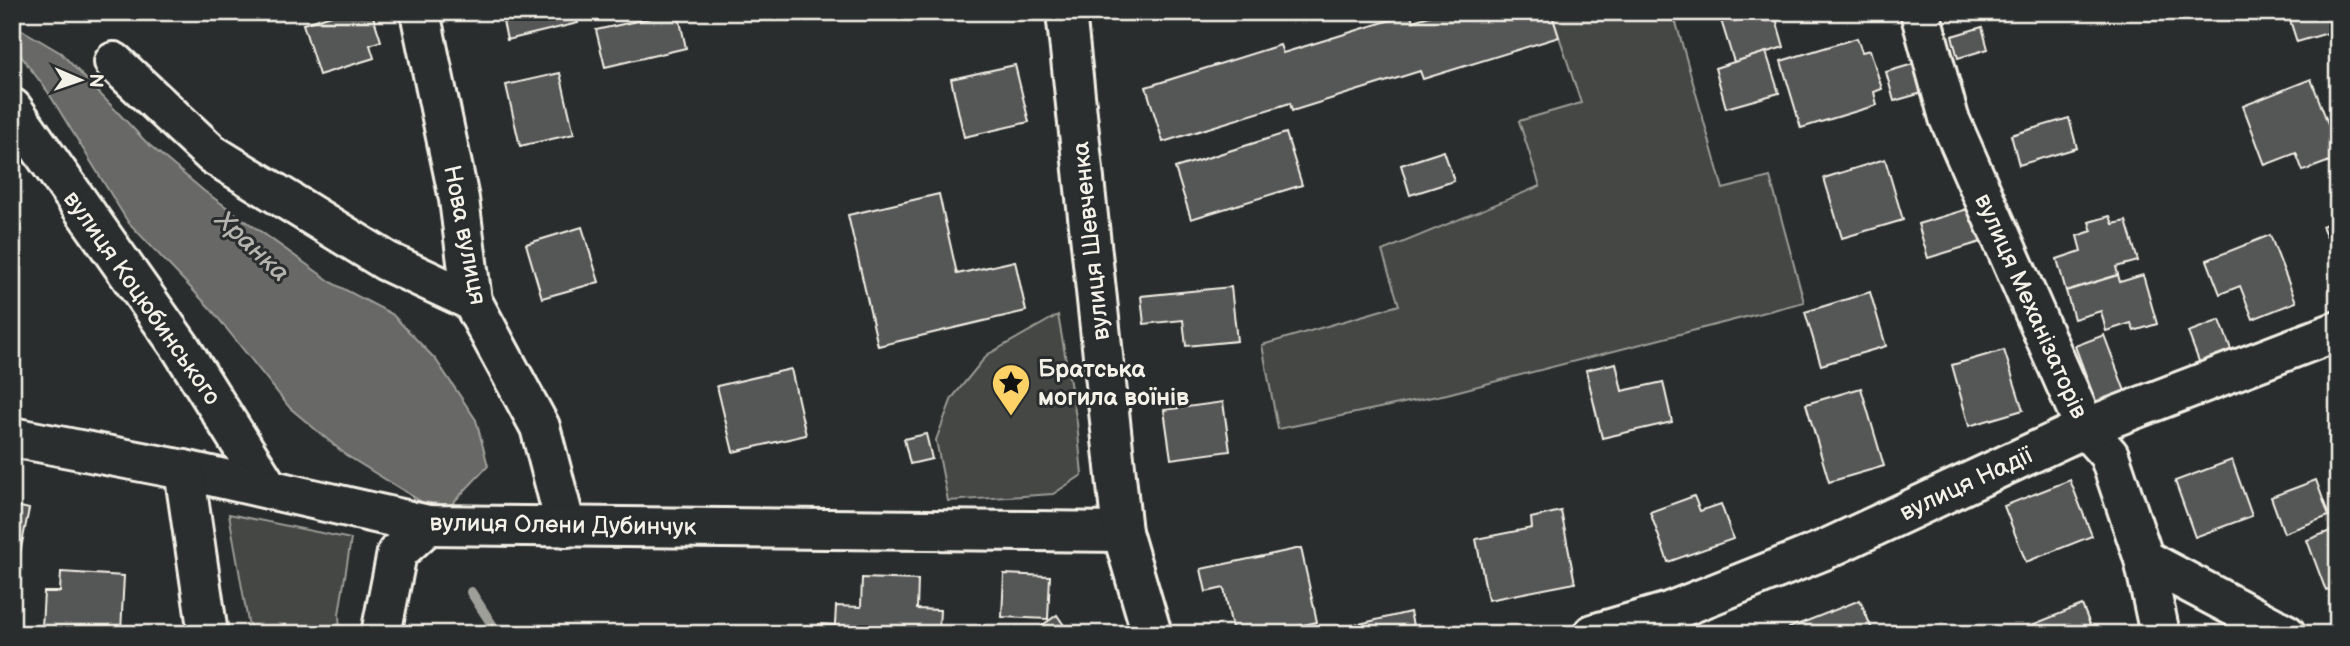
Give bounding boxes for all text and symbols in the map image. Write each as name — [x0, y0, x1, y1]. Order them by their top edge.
north arrow — [46, 46, 116, 116]
text: N — [84, 73, 107, 88]
street label: вулиця Шевченка — [1066, 140, 1116, 342]
street label: Нова вулиця — [437, 163, 493, 307]
street label: вулиця Коцюбинського — [57, 185, 227, 411]
street label: вулиця Механізаторів — [1968, 189, 2094, 423]
water label: Хранка — [207, 204, 295, 289]
place label: Братська могила воїнів — [1038, 355, 1189, 412]
place icon: Братська могила воїнів — [990, 362, 1032, 417]
street label: вулиця Надії — [1895, 440, 2038, 527]
street label: вулиця Олени Дубинчук — [429, 508, 697, 542]

